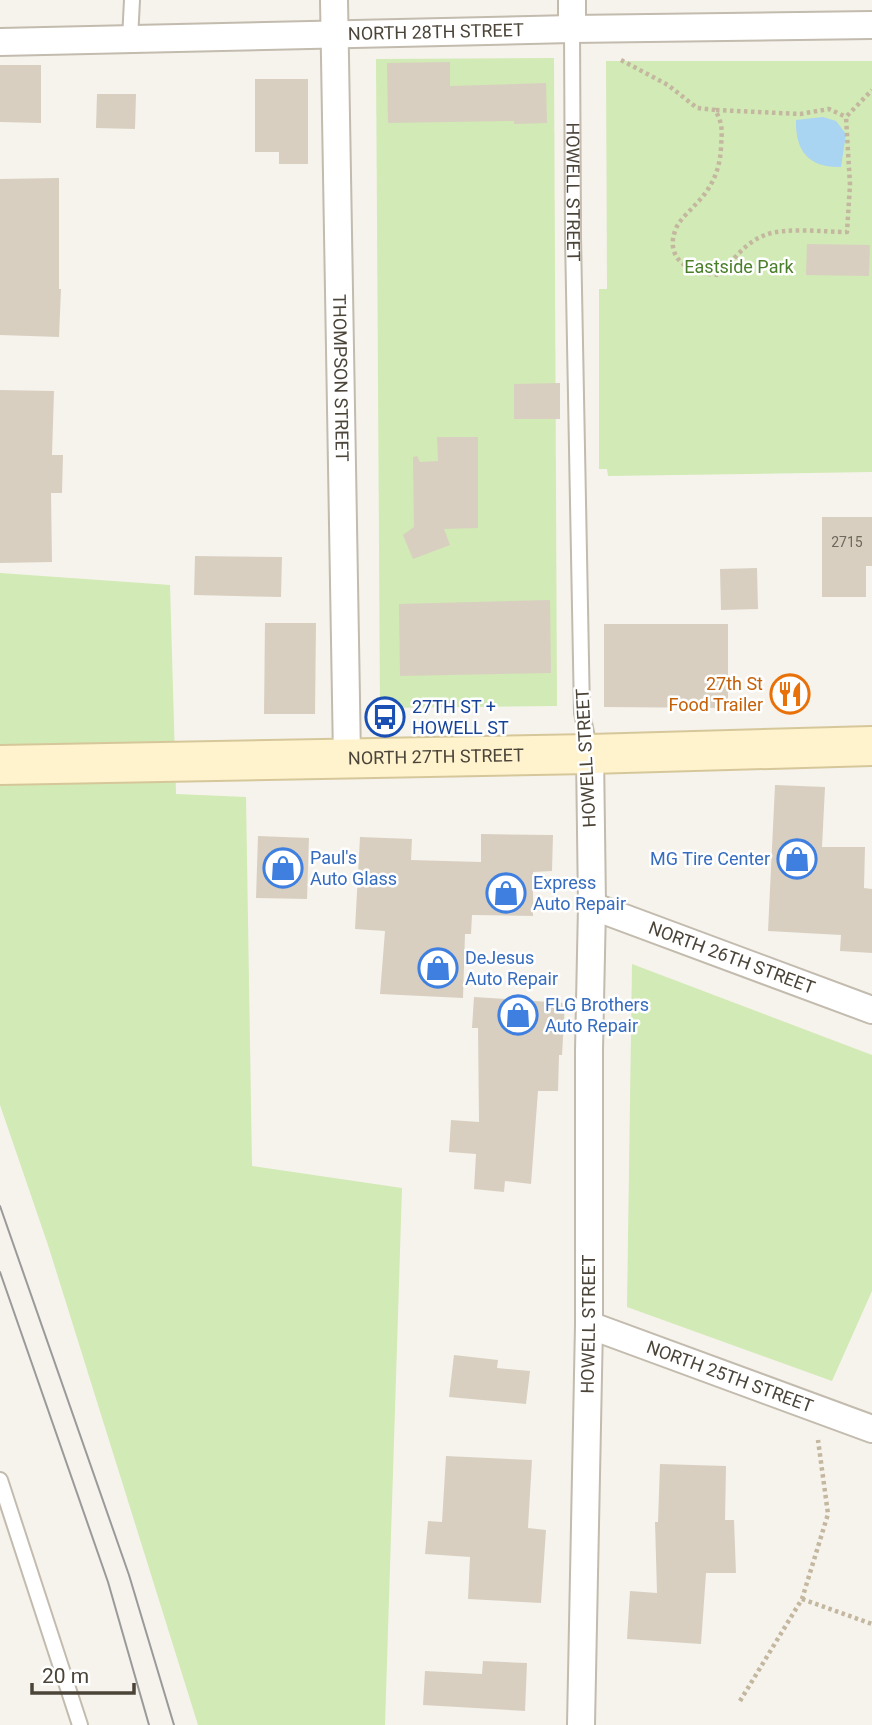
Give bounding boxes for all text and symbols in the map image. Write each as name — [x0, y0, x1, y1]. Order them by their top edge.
street label: NORTH 28TH STREET — [348, 19, 524, 44]
street label: HOWELL STREET — [562, 122, 584, 262]
park label: Eastside Park — [684, 256, 795, 277]
street label: THOMPSON STREET — [329, 294, 353, 462]
house number: 2715 — [831, 534, 863, 550]
place label: 27th St Food Trailer — [668, 673, 763, 715]
restaurant icon: 27th St Food Trailer — [769, 673, 811, 715]
street label: HOWELL STREET — [571, 688, 600, 828]
bus stop icon: 27TH ST + HOWELL ST — [364, 696, 406, 738]
place label: 27TH ST + HOWELL ST — [412, 696, 509, 738]
street label: NORTH 27TH STREET — [348, 744, 524, 769]
shop icon: MG Tire Center — [776, 838, 818, 880]
shop icon: Paul's Auto Glass — [262, 847, 304, 889]
place label: Paul's Auto Glass — [310, 847, 397, 889]
place label: MG Tire Center — [650, 848, 770, 869]
shop icon: Express Auto Repair — [485, 872, 527, 914]
place label: Express Auto Repair — [533, 872, 626, 914]
street label: NORTH 26TH STREET — [646, 917, 818, 998]
shop icon: DeJesus Auto Repair — [417, 947, 459, 989]
place label: DeJesus Auto Repair — [465, 947, 558, 989]
shop icon: FLG Brothers Auto Repair — [497, 994, 539, 1036]
place label: FLG Brothers Auto Repair — [545, 994, 649, 1036]
street label: HOWELL STREET — [577, 1254, 599, 1394]
street label: NORTH 25TH STREET — [644, 1336, 816, 1417]
scale bar — [32, 1652, 133, 1696]
text: 20 m — [42, 1664, 89, 1688]

